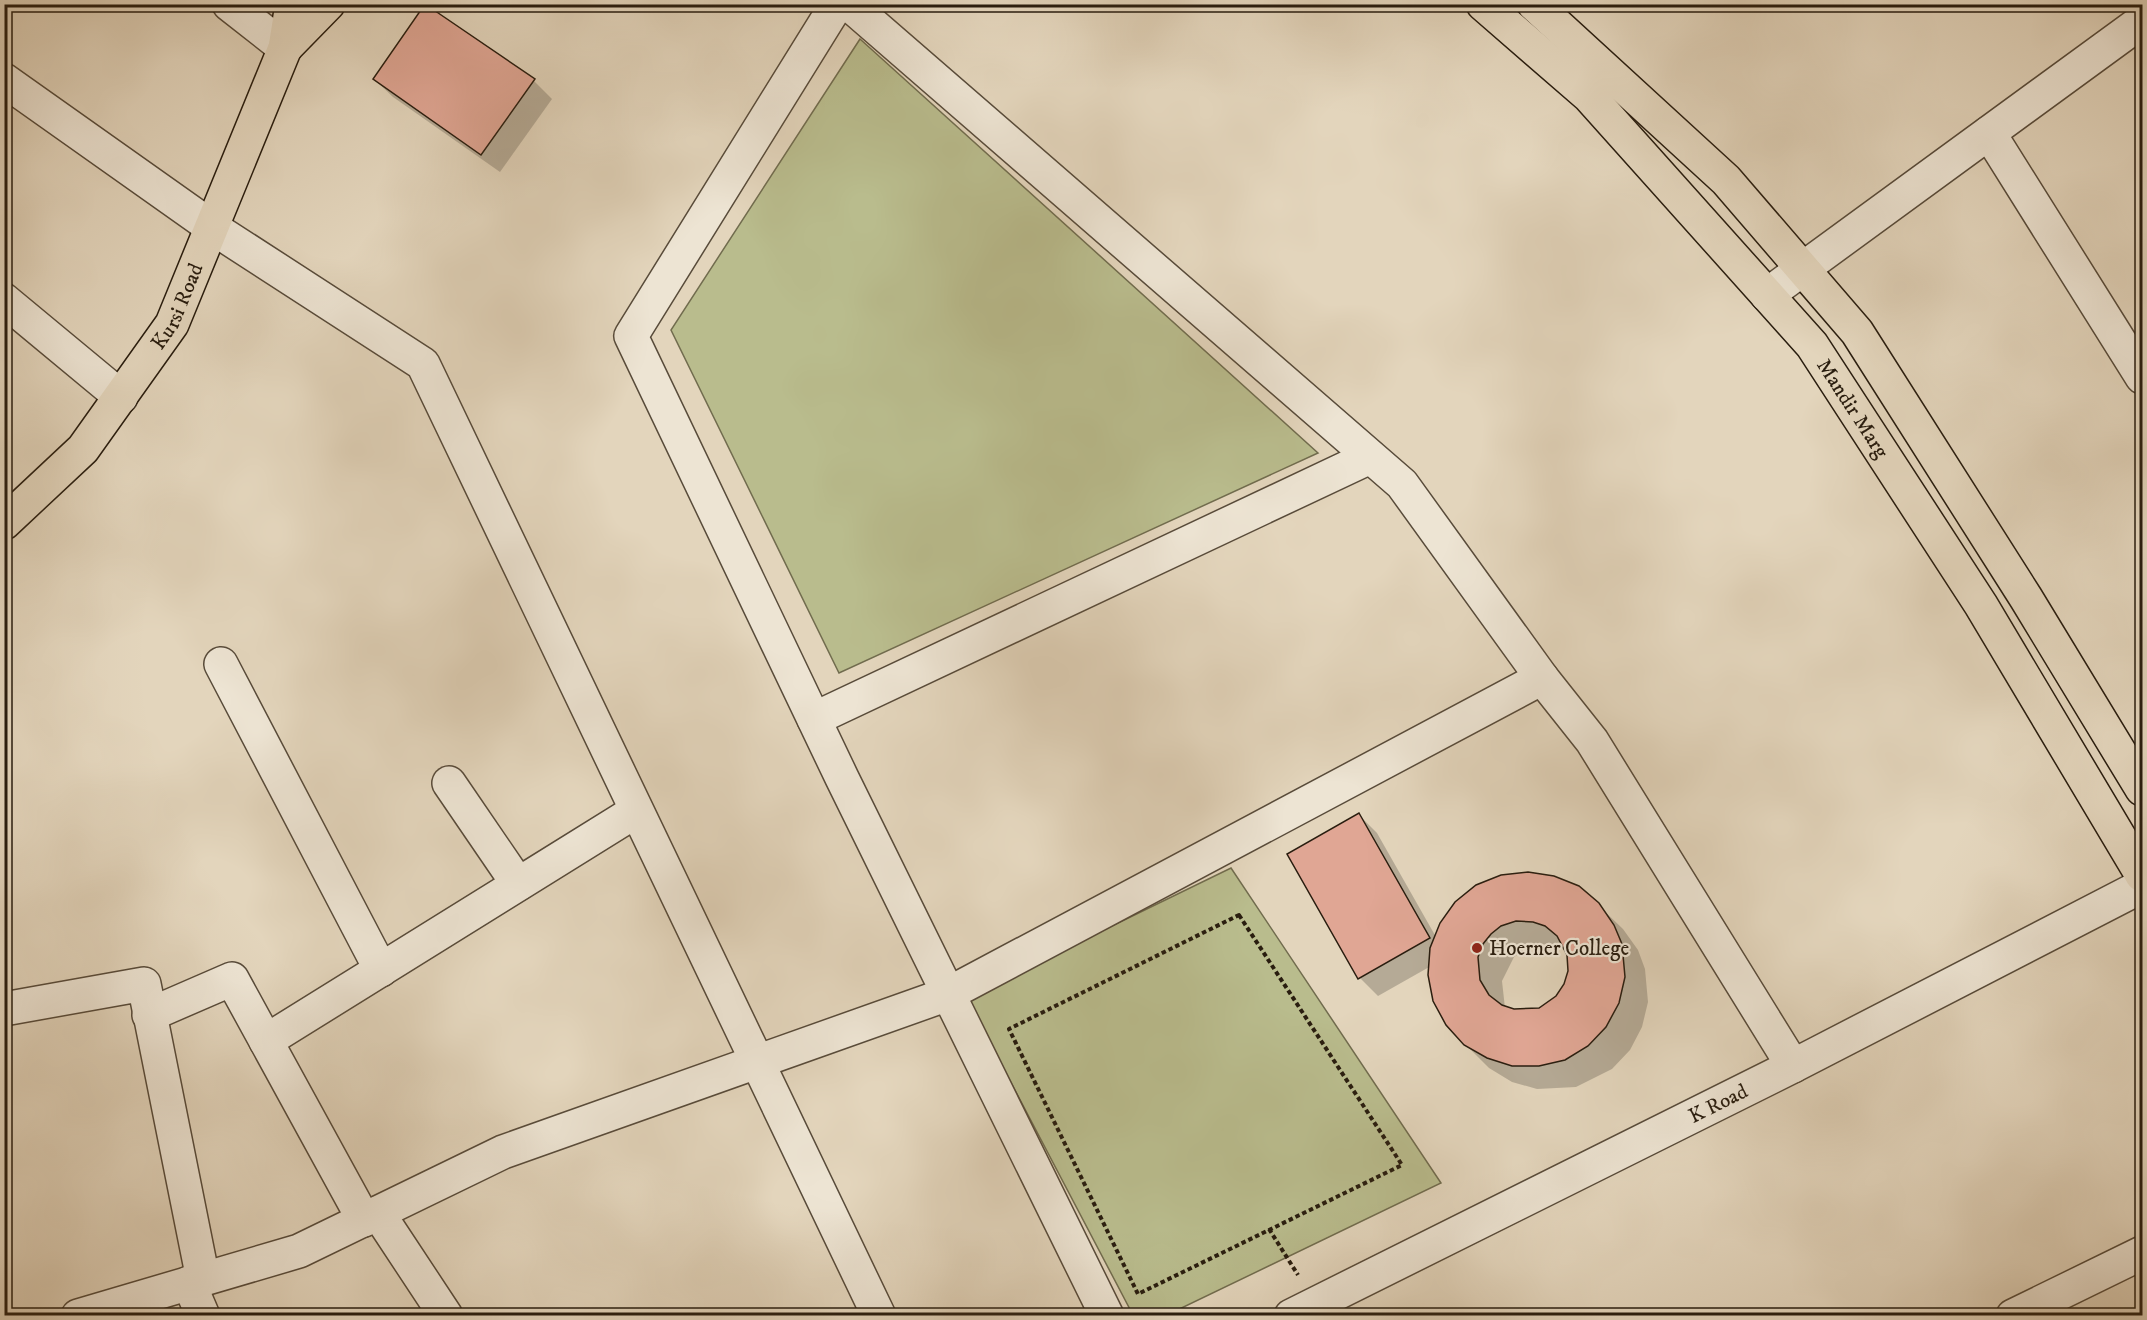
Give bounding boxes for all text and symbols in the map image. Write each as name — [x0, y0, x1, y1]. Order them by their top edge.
street label: Kursi Road — [146, 259, 210, 355]
street label: Mandir Marg — [1810, 354, 1894, 464]
place label: Hoerner College — [1489, 936, 1629, 962]
marker: Hoerner College — [1470, 941, 1484, 955]
street label: K Road — [1685, 1078, 1753, 1130]

